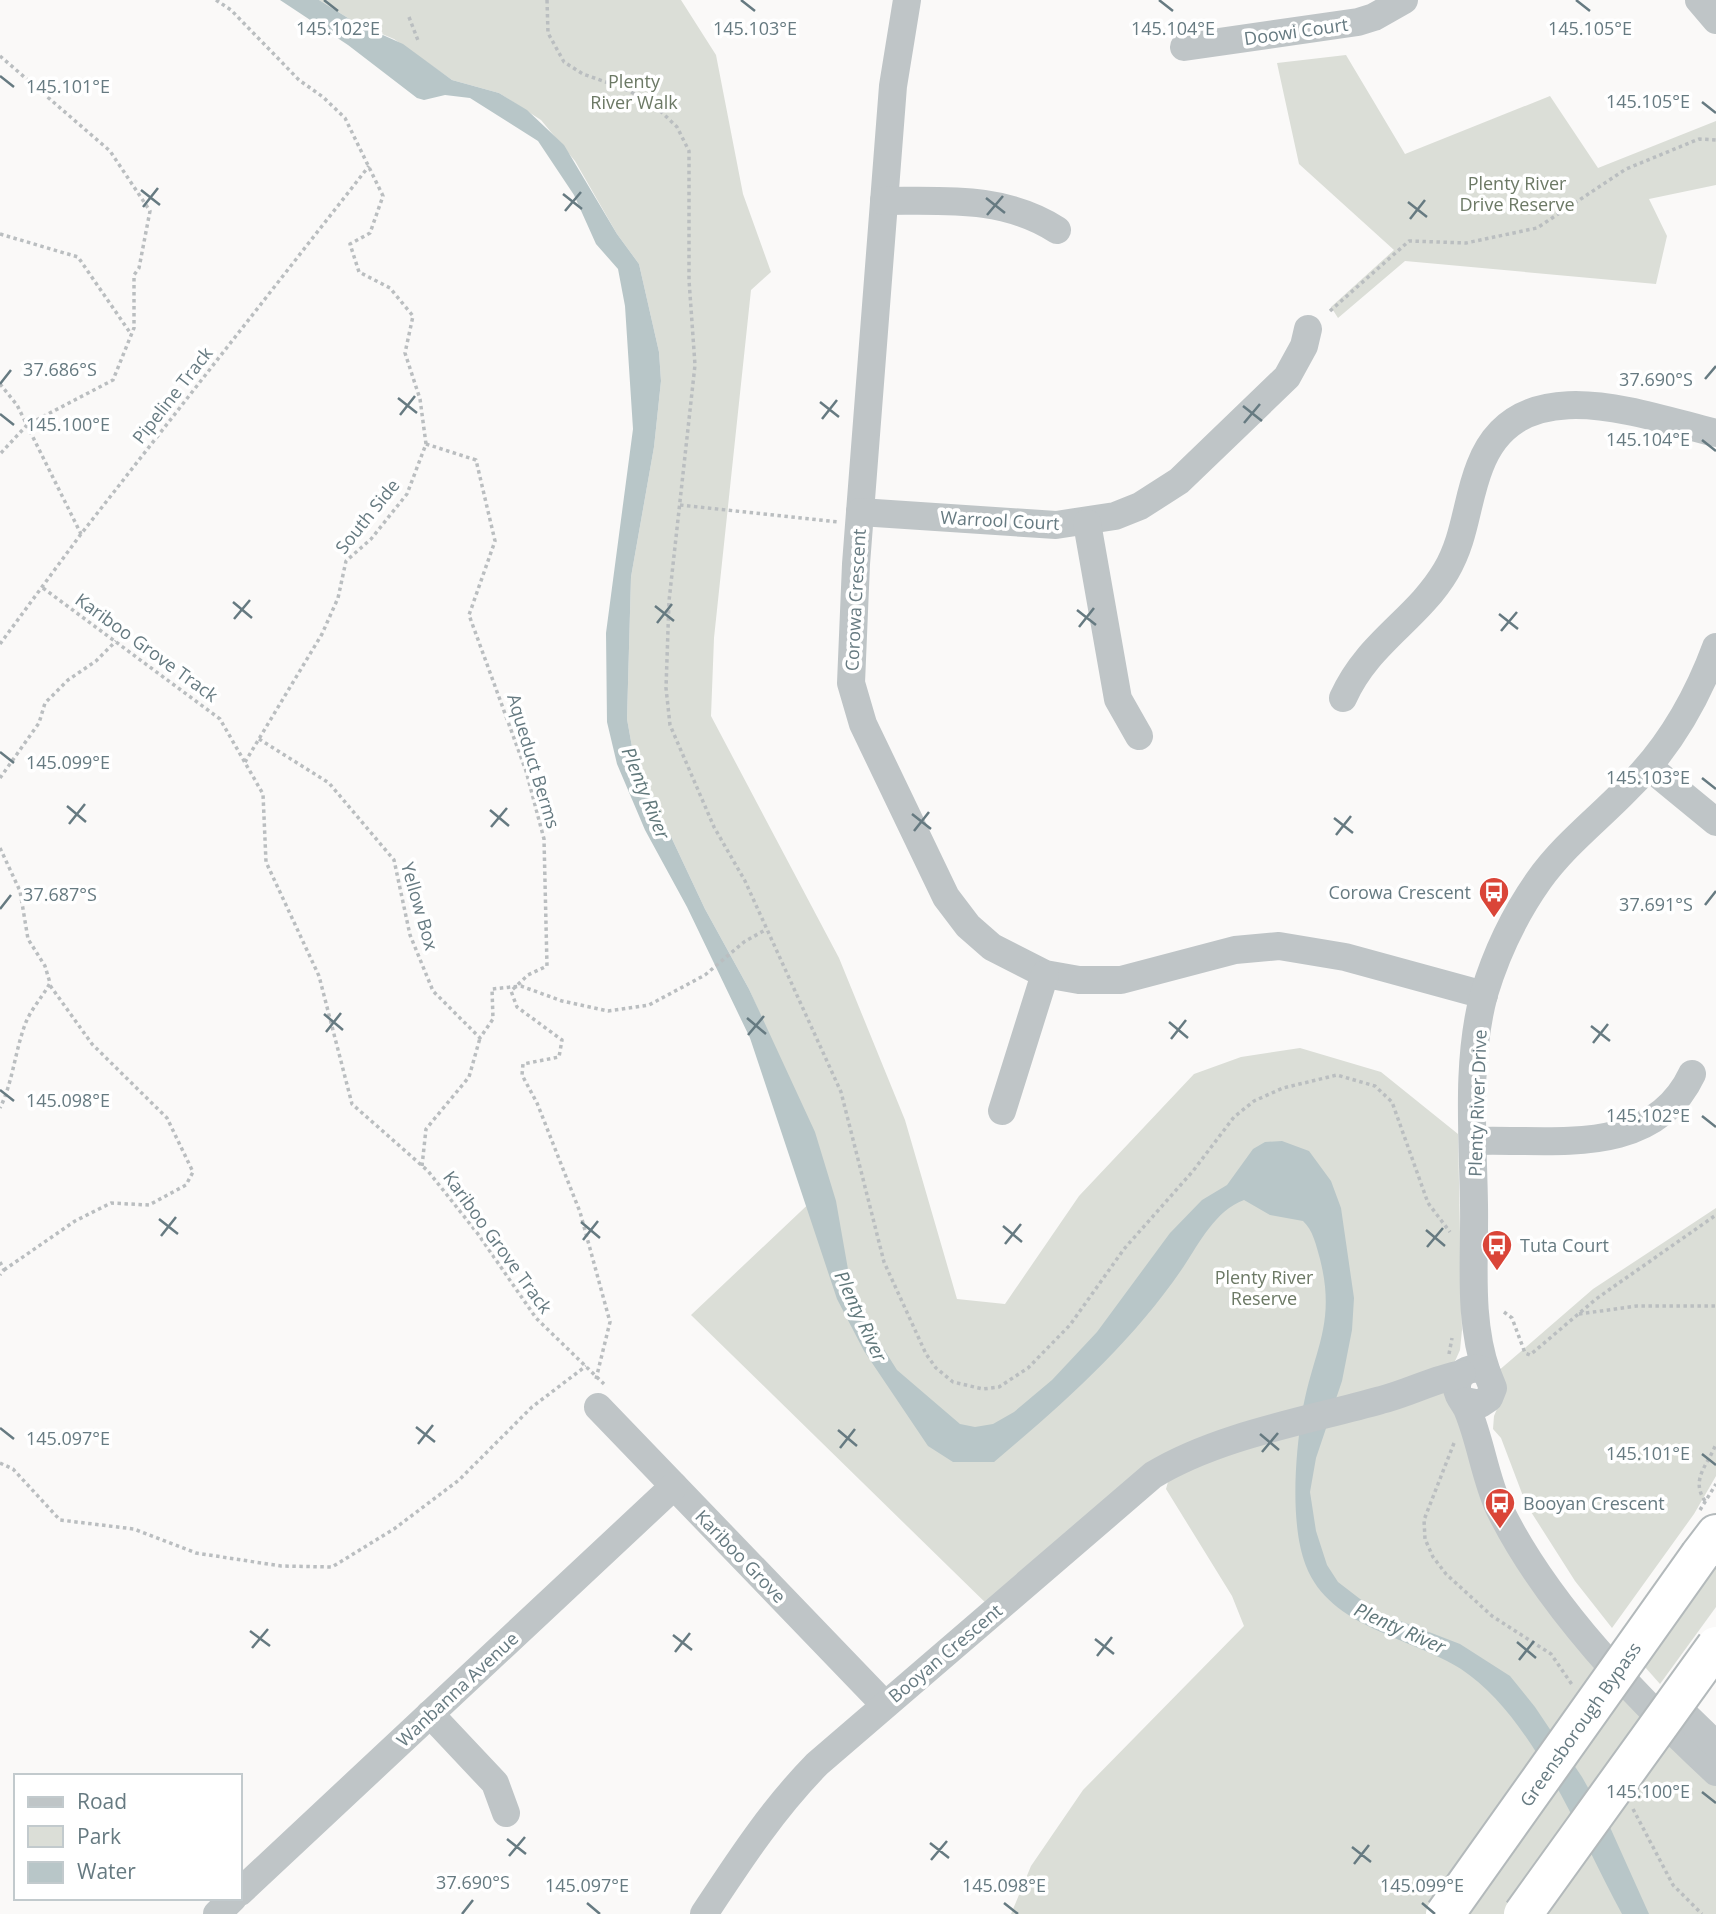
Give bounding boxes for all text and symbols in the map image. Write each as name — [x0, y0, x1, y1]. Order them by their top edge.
street label: Doowi Court — [1242, 12, 1350, 50]
text: 145.102°E — [296, 16, 380, 40]
text: 145.103°E — [713, 16, 797, 40]
text: 145.104°E — [1131, 16, 1215, 40]
text: 145.105°E — [1548, 16, 1632, 40]
park label: Plenty River Walk — [590, 69, 678, 114]
text: 145.101°E — [26, 74, 110, 98]
text: 145.105°E — [1606, 89, 1690, 113]
park label: Plenty River Drive Reserve — [1459, 171, 1575, 216]
street label: Pipeline Track — [127, 341, 218, 448]
text: 37.686°S — [23, 357, 97, 381]
text: 37.690°S — [1619, 367, 1693, 391]
text: 145.100°E — [26, 412, 110, 436]
text: 145.104°E — [1606, 427, 1690, 451]
street label: South Side — [330, 474, 404, 558]
street label: Warrool Court — [940, 505, 1060, 535]
street label: Corowa Crescent — [839, 528, 871, 672]
street label: Kariboo Grove Track — [71, 587, 224, 707]
street label: Aqueduct Berms — [502, 691, 566, 831]
water label: Plenty River — [616, 743, 677, 844]
text: 145.099°E — [26, 750, 110, 774]
text: 145.103°E — [1606, 765, 1690, 789]
street label: Yellow Box — [396, 859, 444, 953]
bus stop icon: Corowa Crescent — [1477, 875, 1511, 919]
place label: Corowa Crescent — [1328, 880, 1471, 904]
text: 37.687°S — [23, 882, 97, 906]
text: 37.691°S — [1619, 892, 1693, 916]
street label: Plenty River Drive — [1462, 1029, 1492, 1177]
text: 145.098°E — [26, 1088, 110, 1112]
text: 145.102°E — [1606, 1103, 1690, 1127]
street label: Kariboo Grove Track — [438, 1166, 558, 1319]
bus stop icon: Tuta Court — [1480, 1228, 1514, 1272]
place label: Tuta Court — [1520, 1233, 1609, 1257]
park label: Plenty River Reserve — [1215, 1265, 1314, 1310]
water label: Plenty River — [829, 1266, 894, 1367]
text: 145.097°E — [26, 1426, 110, 1450]
text: 145.101°E — [1606, 1441, 1690, 1465]
bus stop icon: Booyan Crescent — [1483, 1486, 1517, 1530]
place label: Booyan Crescent — [1523, 1491, 1665, 1515]
street label: Kariboo Grove — [690, 1504, 792, 1608]
water label: Plenty River — [1350, 1596, 1451, 1660]
street label: Booyan Crescent — [883, 1598, 1007, 1708]
street label: Wanbanna Avenue — [391, 1626, 523, 1752]
street label: Greensborough Bypass — [1514, 1637, 1646, 1811]
legend — [14, 1774, 242, 1900]
text: 145.100°E — [1606, 1779, 1690, 1803]
text: Road — [77, 1787, 127, 1815]
text: Park — [77, 1822, 121, 1850]
text: Water — [77, 1857, 136, 1885]
text: 37.690°S — [436, 1870, 510, 1894]
text: 145.097°E — [545, 1873, 629, 1897]
text: 145.098°E — [962, 1873, 1046, 1897]
text: 145.099°E — [1380, 1873, 1464, 1897]

